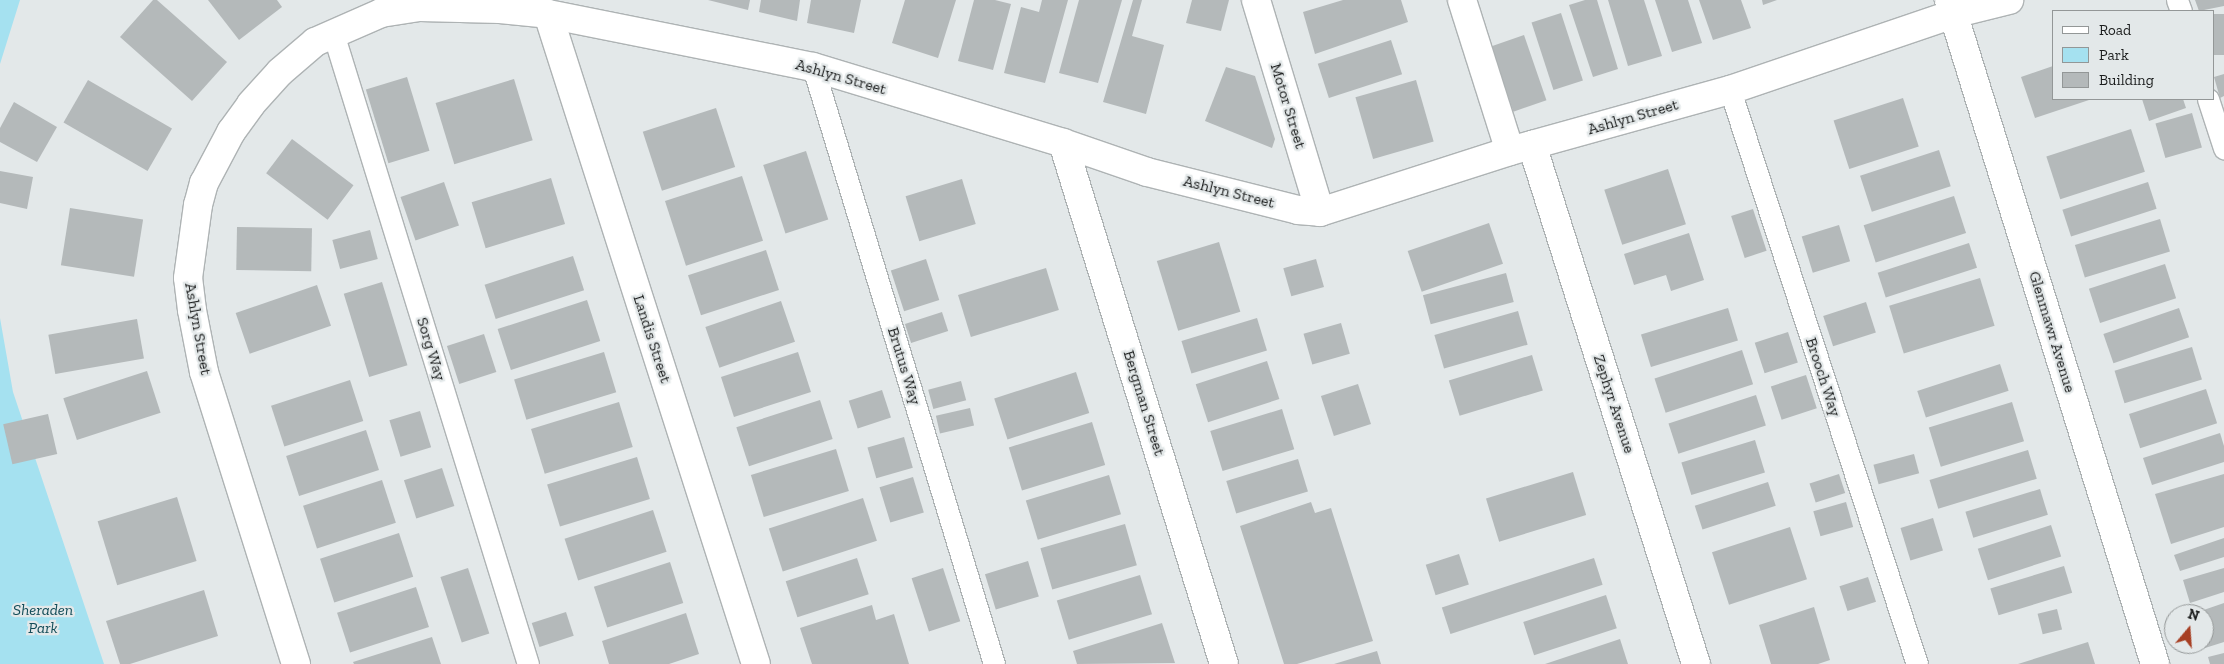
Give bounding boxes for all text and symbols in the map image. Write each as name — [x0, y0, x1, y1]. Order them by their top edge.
legend — [2052, 10, 2214, 100]
text: Road — [2099, 21, 2131, 39]
text: Park — [2099, 46, 2129, 64]
street label: Ashlyn Street — [793, 55, 889, 99]
street label: Motor Street — [1266, 61, 1310, 151]
text: Building — [2099, 71, 2154, 89]
street label: Ashlyn Street — [1585, 95, 1681, 139]
street label: Ashlyn Street — [1181, 171, 1277, 213]
street label: Glenmawr Avenue — [2024, 269, 2080, 395]
street label: Ashlyn Street — [180, 281, 216, 377]
street label: Landis Street — [629, 292, 675, 386]
street label: Sorg Way — [412, 315, 450, 383]
street label: Brutus Way — [883, 325, 925, 407]
street label: Brooch Way — [1801, 335, 1845, 419]
street label: Bergman Street — [1119, 348, 1169, 458]
street label: Zephyr Avenue — [1589, 352, 1639, 456]
park label: Sheraden Park — [13, 600, 73, 638]
north arrow — [2164, 604, 2214, 654]
text: N — [2186, 605, 2201, 625]

